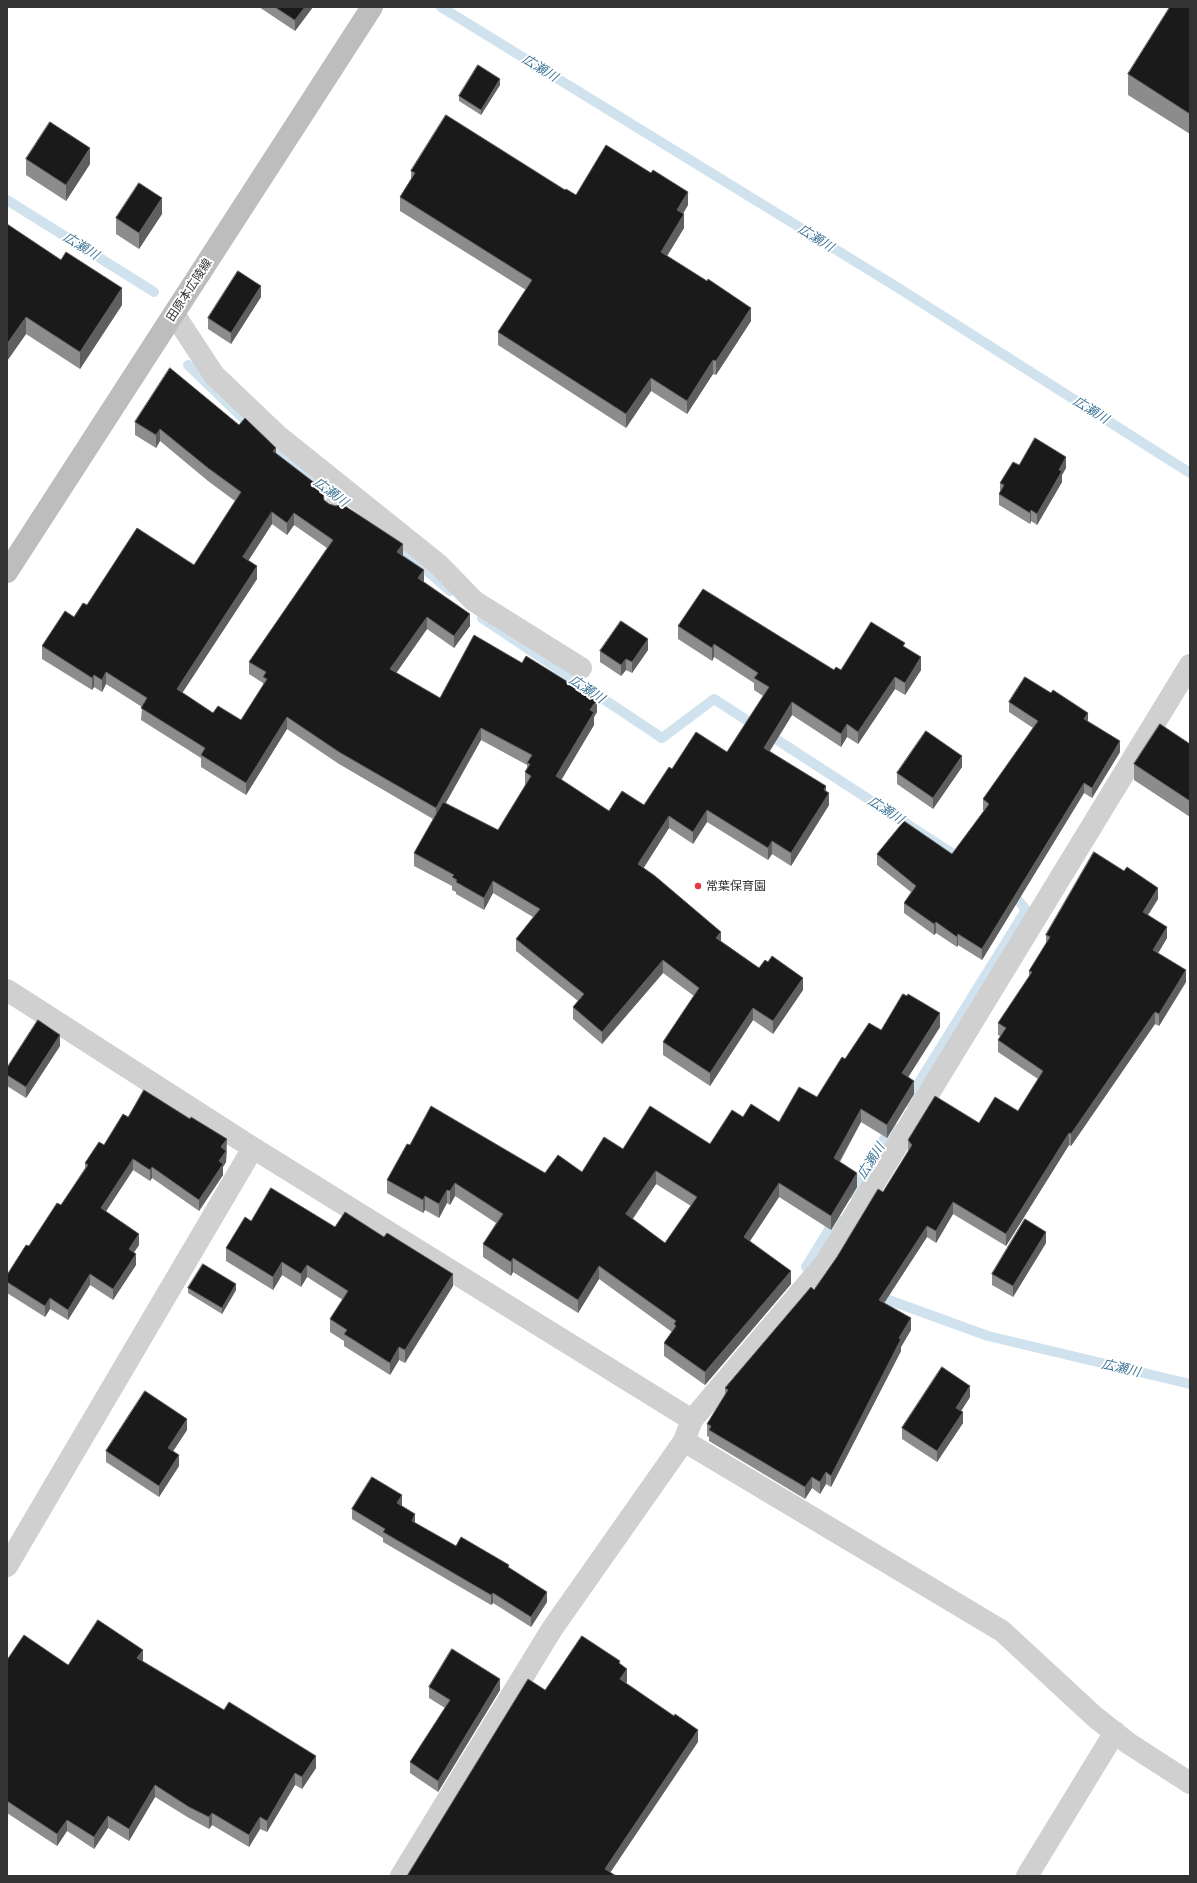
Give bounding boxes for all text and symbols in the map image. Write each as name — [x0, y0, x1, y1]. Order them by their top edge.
water label: 広瀬川 — [519, 51, 561, 85]
water label: 広瀬川 — [795, 221, 837, 255]
water label: 広瀬川 — [60, 229, 102, 263]
street label: 田原本広陵線 — [163, 256, 215, 324]
water label: 広瀬川 — [1070, 393, 1112, 427]
water label: 広瀬川 — [311, 474, 351, 510]
water label: 広瀬川 — [566, 672, 608, 706]
water label: 広瀬川 — [865, 793, 907, 827]
place label: 常葉保育園 — [706, 879, 766, 893]
marker: 常葉保育園 — [693, 881, 703, 891]
water label: 広瀬川 — [854, 1140, 888, 1182]
water label: 広瀬川 — [1100, 1356, 1142, 1380]

